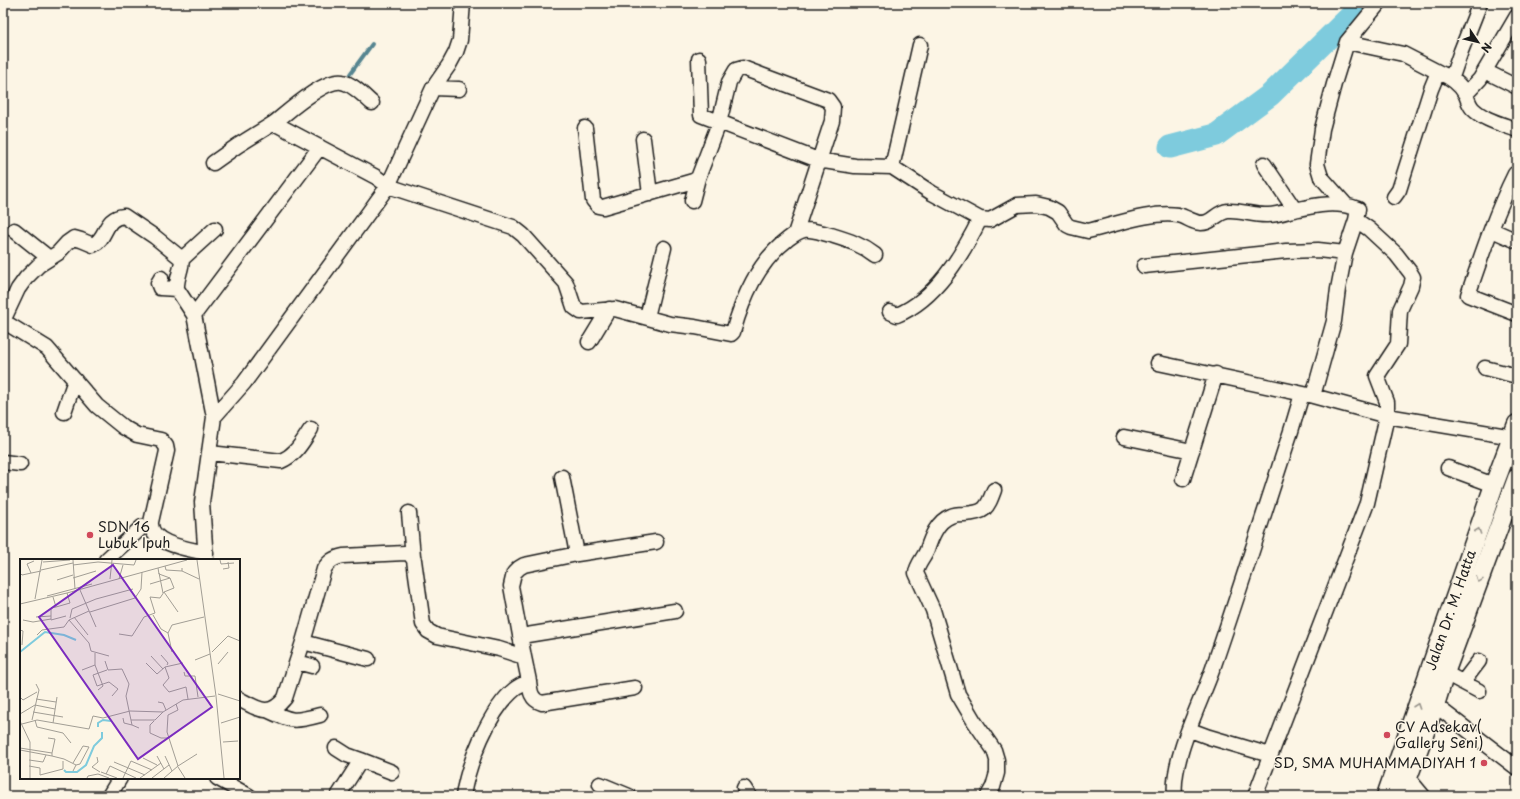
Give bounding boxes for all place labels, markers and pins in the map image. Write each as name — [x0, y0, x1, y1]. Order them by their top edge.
place label: SDN 16 Lubuk Ipuh — [98, 516, 171, 553]
marker: SDN 16 Lubuk Ipuh — [85, 530, 95, 540]
place label: CV Adsekav( Gallery Seni) — [1395, 716, 1484, 753]
marker: CV Adsekav( Gallery Seni) — [1382, 730, 1392, 740]
place label: SD, SMA MUHAMMADIYAH 1 — [1274, 752, 1476, 773]
marker: SD, SMA MUHAMMADIYAH 1 — [1479, 758, 1489, 768]

